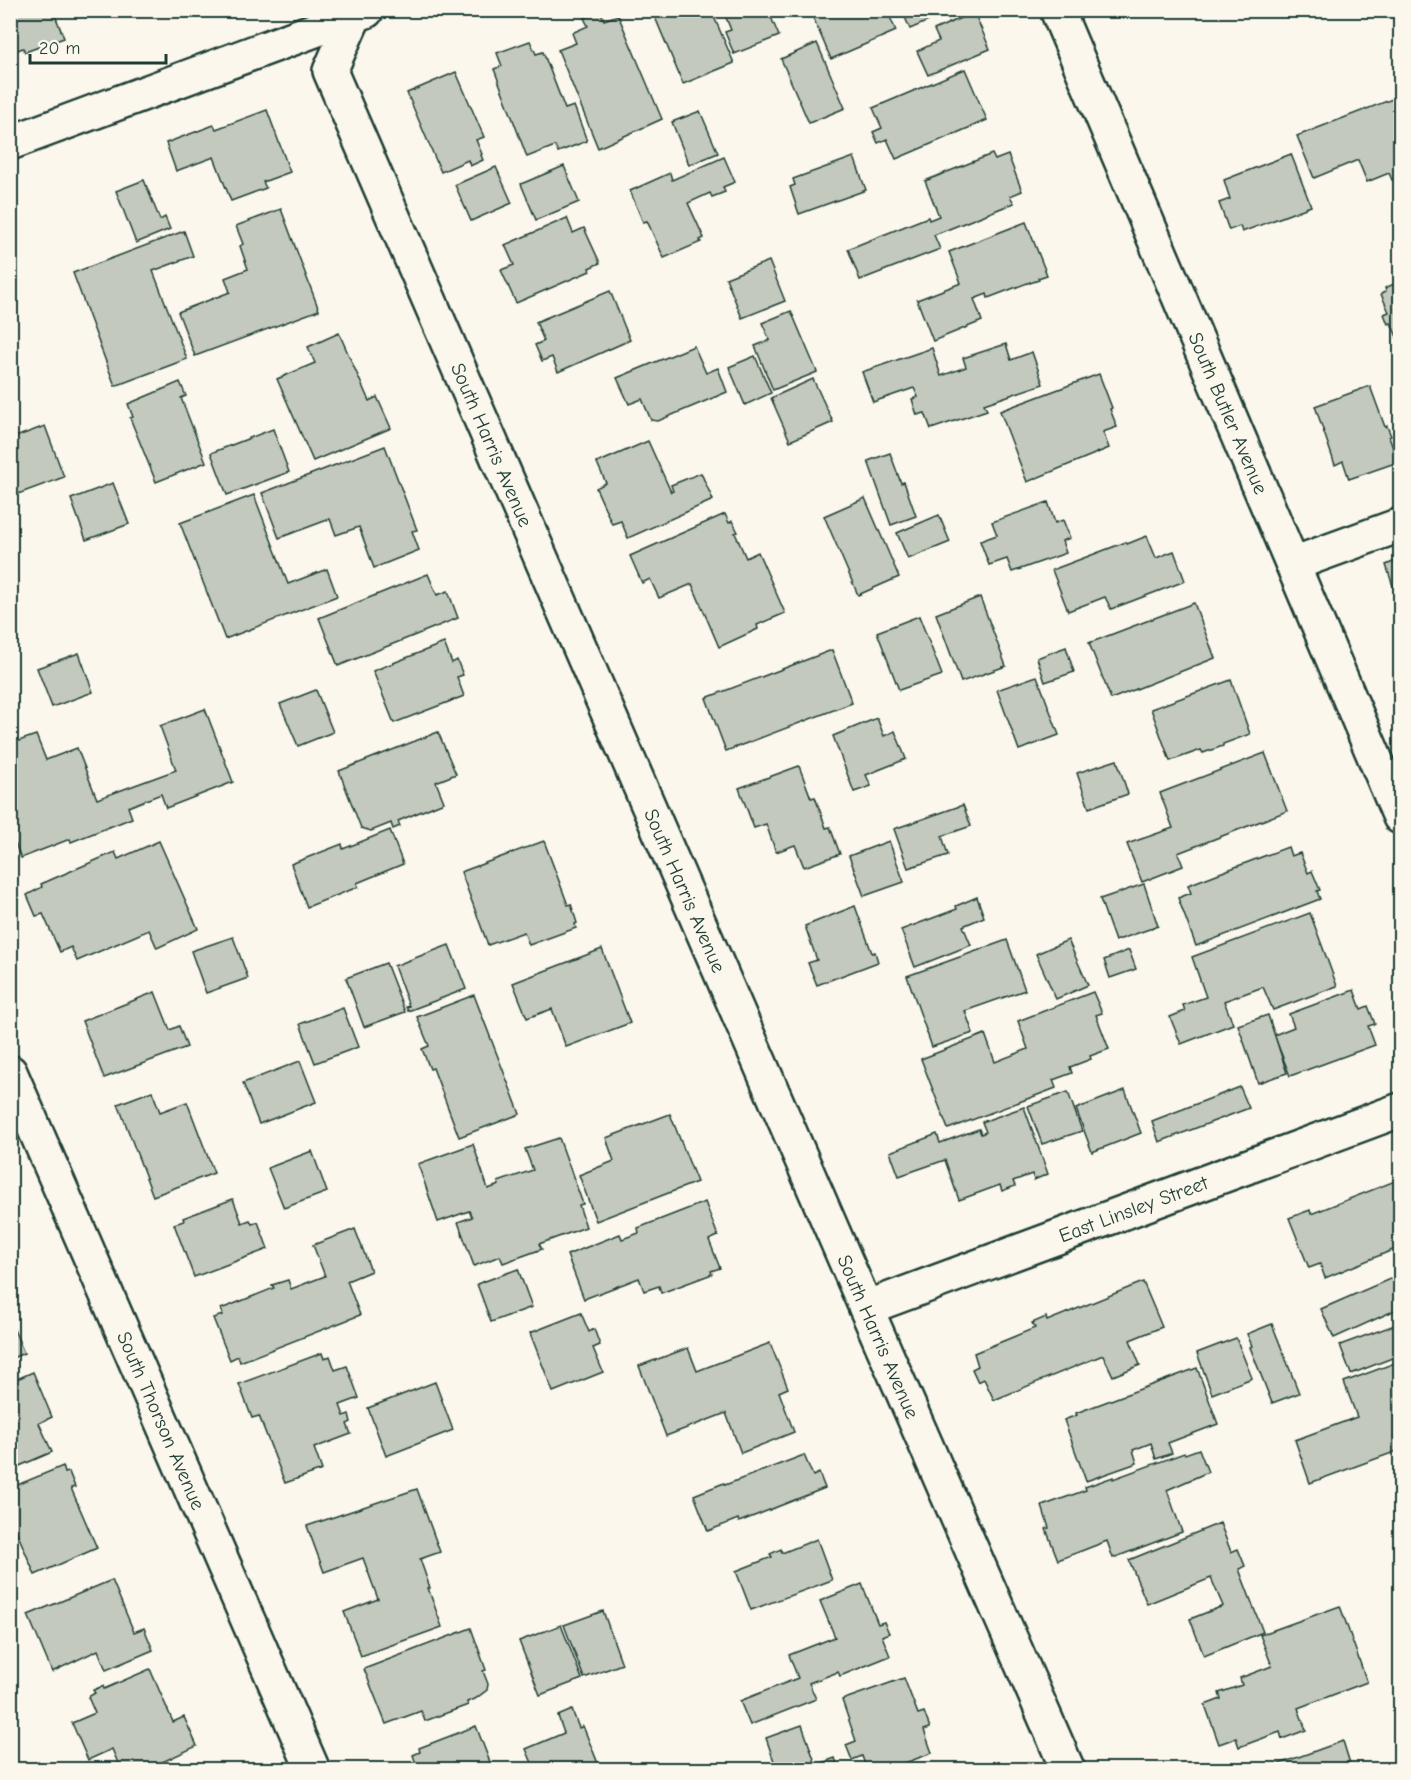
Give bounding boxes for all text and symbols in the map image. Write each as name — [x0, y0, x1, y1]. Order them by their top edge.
scale bar — [30, 27, 166, 65]
text: 20 m — [39, 38, 80, 59]
street label: South Butler Avenue — [1184, 329, 1273, 497]
street label: South Harris Avenue — [446, 359, 538, 530]
street label: South Harris Avenue — [640, 805, 731, 976]
street label: East Linsley Street — [1055, 1170, 1212, 1247]
street label: South Harris Avenue — [833, 1251, 924, 1422]
street label: South Thorson Avenue — [112, 1328, 210, 1513]

